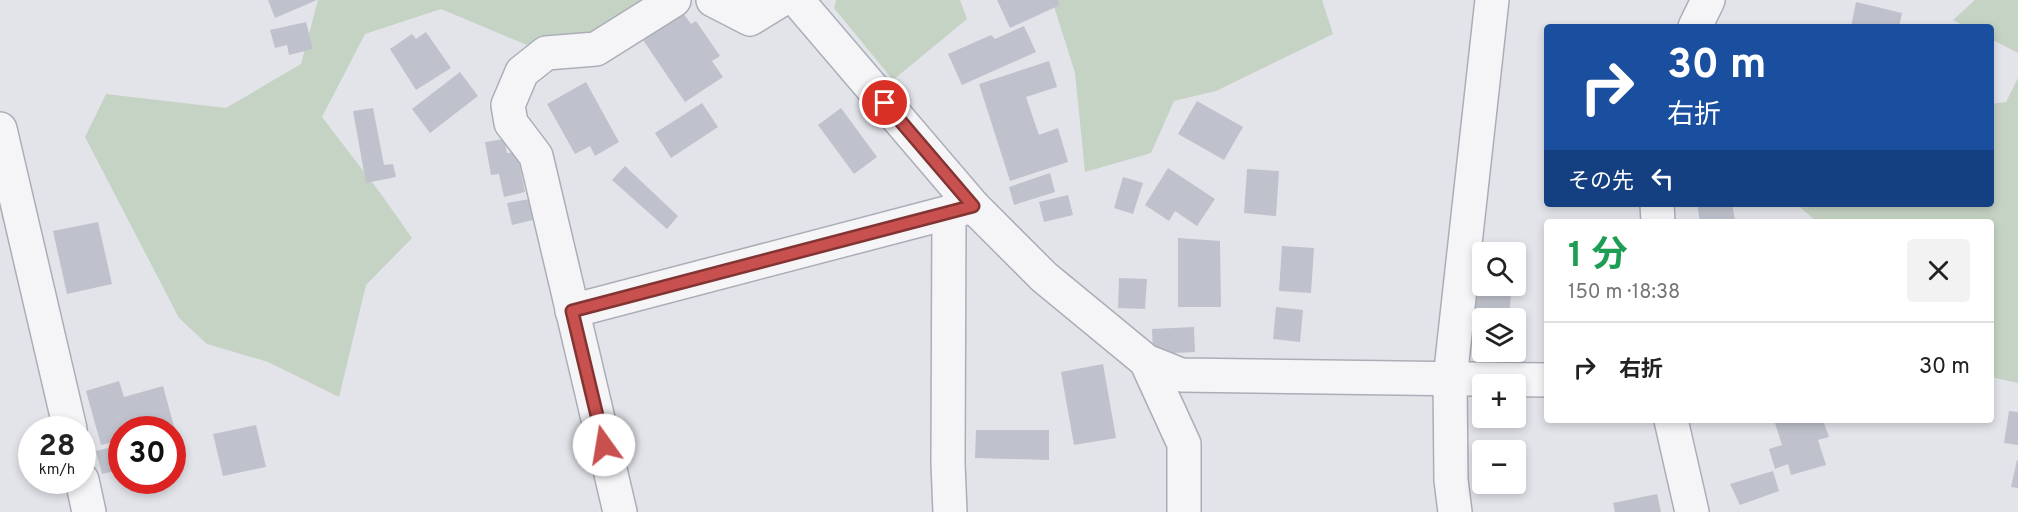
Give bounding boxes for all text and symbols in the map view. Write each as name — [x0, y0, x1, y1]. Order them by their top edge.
text: 30 m — [1667, 40, 1766, 93]
icon: right — [1568, 48, 1646, 126]
pin — [859, 77, 910, 128]
icon: arrive — [868, 86, 901, 119]
text: 右折 — [1667, 99, 1721, 133]
icon: left — [1646, 162, 1679, 195]
text: その先 — [1568, 169, 1634, 196]
text: 1 分 — [1568, 234, 1627, 280]
button: close — [1907, 239, 1970, 302]
map controls — [1472, 242, 1526, 494]
button: search — [1472, 242, 1526, 296]
text: 150 m · 18:38 — [1568, 280, 1680, 306]
button: layers — [1472, 308, 1526, 362]
icon: right — [1568, 351, 1601, 384]
text: 30 m — [1919, 354, 1970, 381]
text: 右折 — [1619, 357, 1663, 384]
button: + — [1472, 374, 1526, 428]
position arrow — [572, 413, 636, 477]
speed limit sign: 30 — [108, 416, 186, 494]
text: 28 — [38, 429, 76, 466]
button: − — [1472, 440, 1526, 494]
text: km/h — [39, 461, 75, 480]

